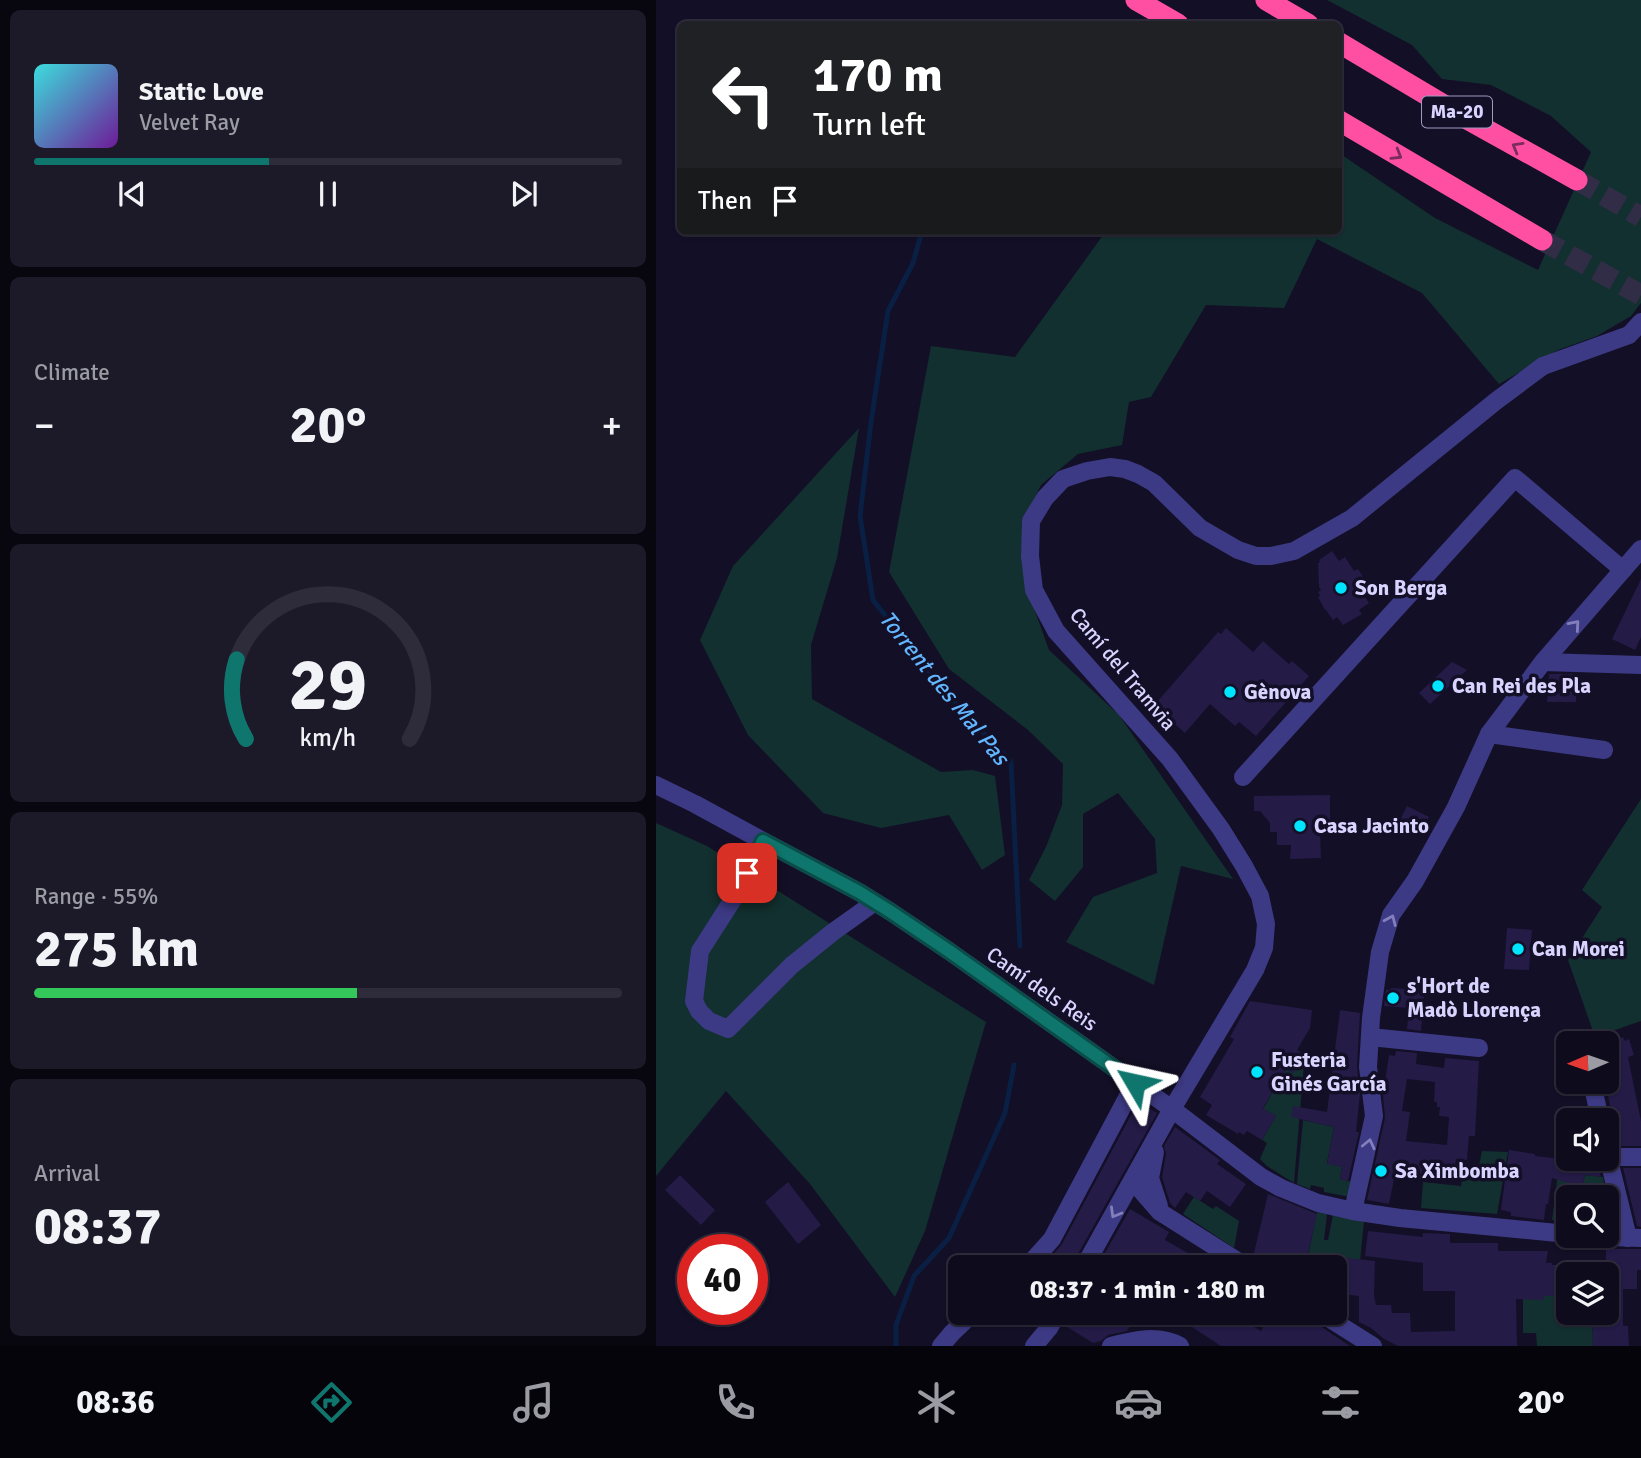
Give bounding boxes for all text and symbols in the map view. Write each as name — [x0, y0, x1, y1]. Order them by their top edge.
text: 170 m — [813, 45, 943, 105]
icon: left — [698, 49, 789, 140]
text: Static Love — [139, 76, 264, 108]
road number: Ma-20 — [1422, 96, 1492, 128]
text: Turn left — [813, 105, 926, 144]
text: Velvet Ray — [139, 108, 240, 137]
one-way arrow — [1512, 142, 1524, 155]
one-way arrow — [1390, 146, 1403, 159]
icon: previous — [113, 175, 151, 213]
icon: pause — [309, 175, 347, 213]
icon: next — [505, 175, 543, 213]
icon: arrive — [766, 182, 804, 220]
text: Then — [698, 185, 752, 217]
text: Climate — [34, 358, 110, 387]
text: 20° — [290, 393, 366, 457]
text: − — [34, 402, 55, 449]
text: + — [601, 402, 622, 449]
place label: Son Berga — [1355, 575, 1447, 601]
marker: Son Berga — [1333, 580, 1349, 596]
street label: Camí del Tramvia — [1064, 602, 1182, 736]
water label: Torrent des Mal Pas — [873, 605, 1016, 773]
one-way arrow — [1567, 621, 1579, 634]
text: 29 — [289, 641, 367, 730]
place label: Can Rei des Pla — [1452, 673, 1591, 699]
marker: Can Rei des Pla — [1430, 678, 1446, 694]
place label: Gènova — [1244, 679, 1311, 705]
marker: Gènova — [1222, 684, 1238, 700]
text: km/h — [300, 722, 356, 753]
place label: Casa Jacinto — [1314, 813, 1429, 839]
marker: Casa Jacinto — [1292, 818, 1308, 834]
pin — [717, 843, 777, 903]
icon: arrive — [728, 854, 766, 892]
text: Range · 55% — [34, 882, 158, 911]
one-way arrow — [1382, 915, 1396, 927]
text: 275 km — [34, 917, 199, 981]
place label: Can Morei — [1532, 936, 1625, 962]
street label: Camí dels Reis — [981, 941, 1103, 1037]
marker: Can Morei — [1510, 941, 1526, 957]
place label: s'Hort de Madò Llorença — [1407, 973, 1541, 1023]
marker: s'Hort de Madò Llorença — [1385, 990, 1401, 1006]
north arrow — [1556, 1031, 1618, 1094]
map controls — [1556, 1031, 1619, 1325]
position arrow — [1098, 1046, 1172, 1120]
place label: Fusteria Ginés García — [1271, 1047, 1387, 1097]
marker: Fusteria Ginés García — [1249, 1064, 1265, 1080]
button: sound — [1556, 1108, 1619, 1171]
one-way arrow — [1361, 1138, 1375, 1150]
place label: Sa Ximbomba — [1395, 1158, 1520, 1184]
text: Arrival — [34, 1159, 100, 1188]
marker: Sa Ximbomba — [1373, 1163, 1389, 1179]
button: search — [1556, 1185, 1619, 1248]
text: 08:37 — [34, 1194, 162, 1258]
one-way arrow — [1110, 1205, 1123, 1218]
speed limit sign: 40 — [677, 1234, 768, 1325]
button: layers — [1556, 1262, 1619, 1325]
text: 08:37 · 1 min · 180 m — [1030, 1274, 1265, 1306]
icon: directions — [307, 1378, 356, 1427]
icon: music — [509, 1378, 558, 1427]
icon: phone — [711, 1378, 760, 1427]
icon: climate — [912, 1378, 961, 1427]
icon: car — [1114, 1378, 1163, 1427]
icon: filters — [1316, 1378, 1365, 1427]
text: 08:36 — [76, 1383, 155, 1422]
text: 20° — [1517, 1383, 1565, 1422]

